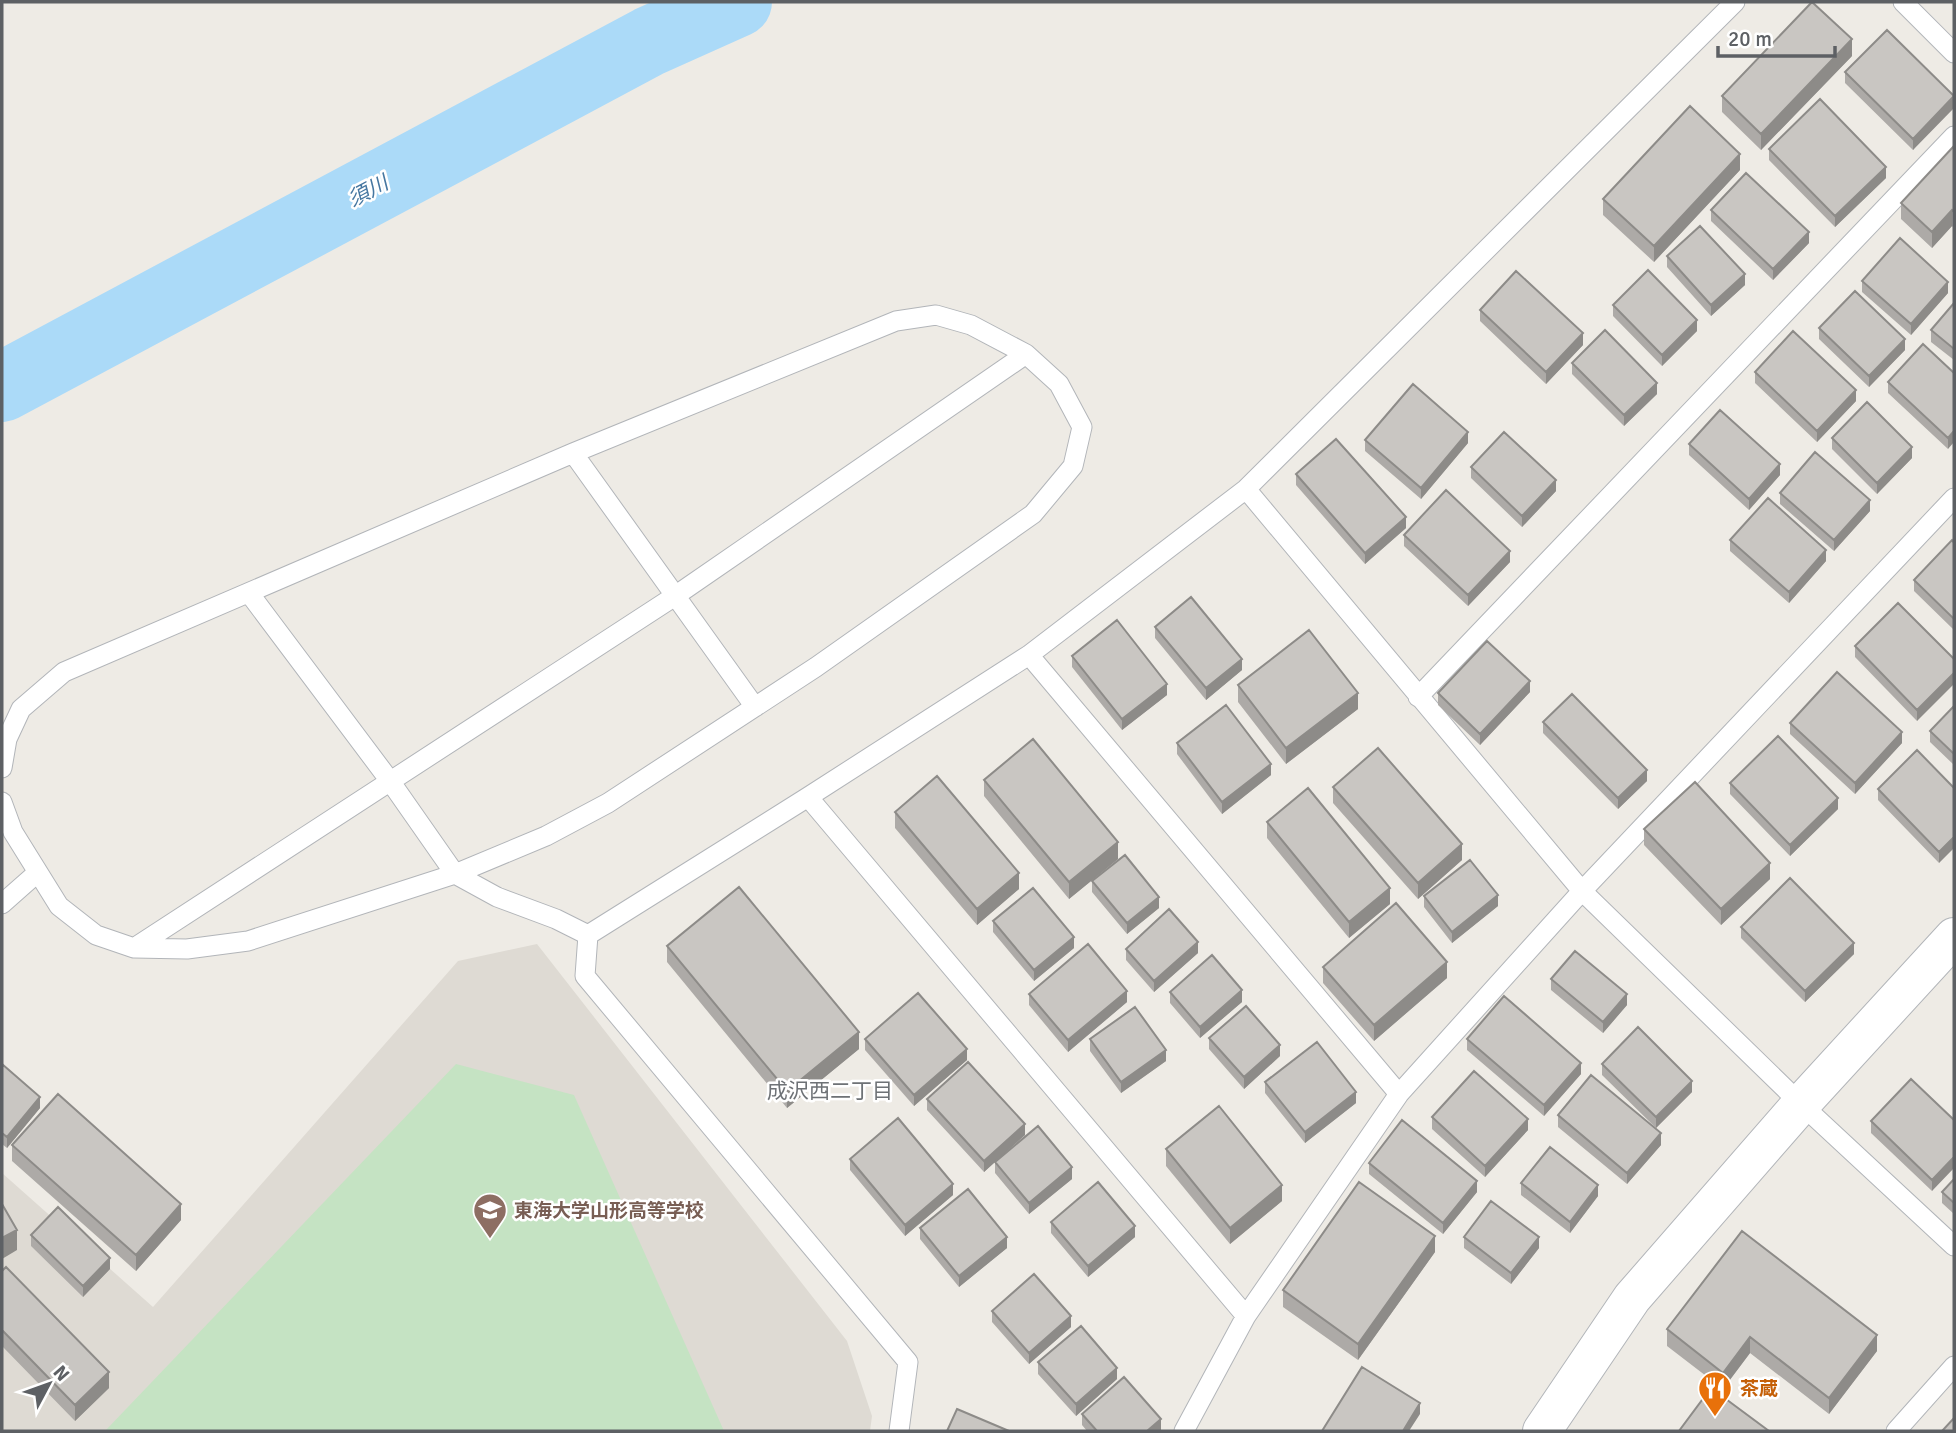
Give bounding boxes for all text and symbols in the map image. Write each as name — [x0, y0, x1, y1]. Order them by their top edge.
scale bar — [1718, 14, 1835, 58]
text: 20 m — [1728, 26, 1772, 52]
water label: 須川 — [343, 169, 394, 212]
district label: 成沢西二丁目 — [767, 1078, 893, 1104]
school or university icon: 東海大学山形高等学校 — [471, 1191, 509, 1240]
place label: 東海大学山形高等学校 — [514, 1199, 704, 1223]
north arrow — [14, 1349, 84, 1419]
text: N — [48, 1361, 74, 1386]
restaurant icon: 茶蔵 — [1696, 1369, 1734, 1418]
place label: 茶蔵 — [1740, 1377, 1778, 1401]

